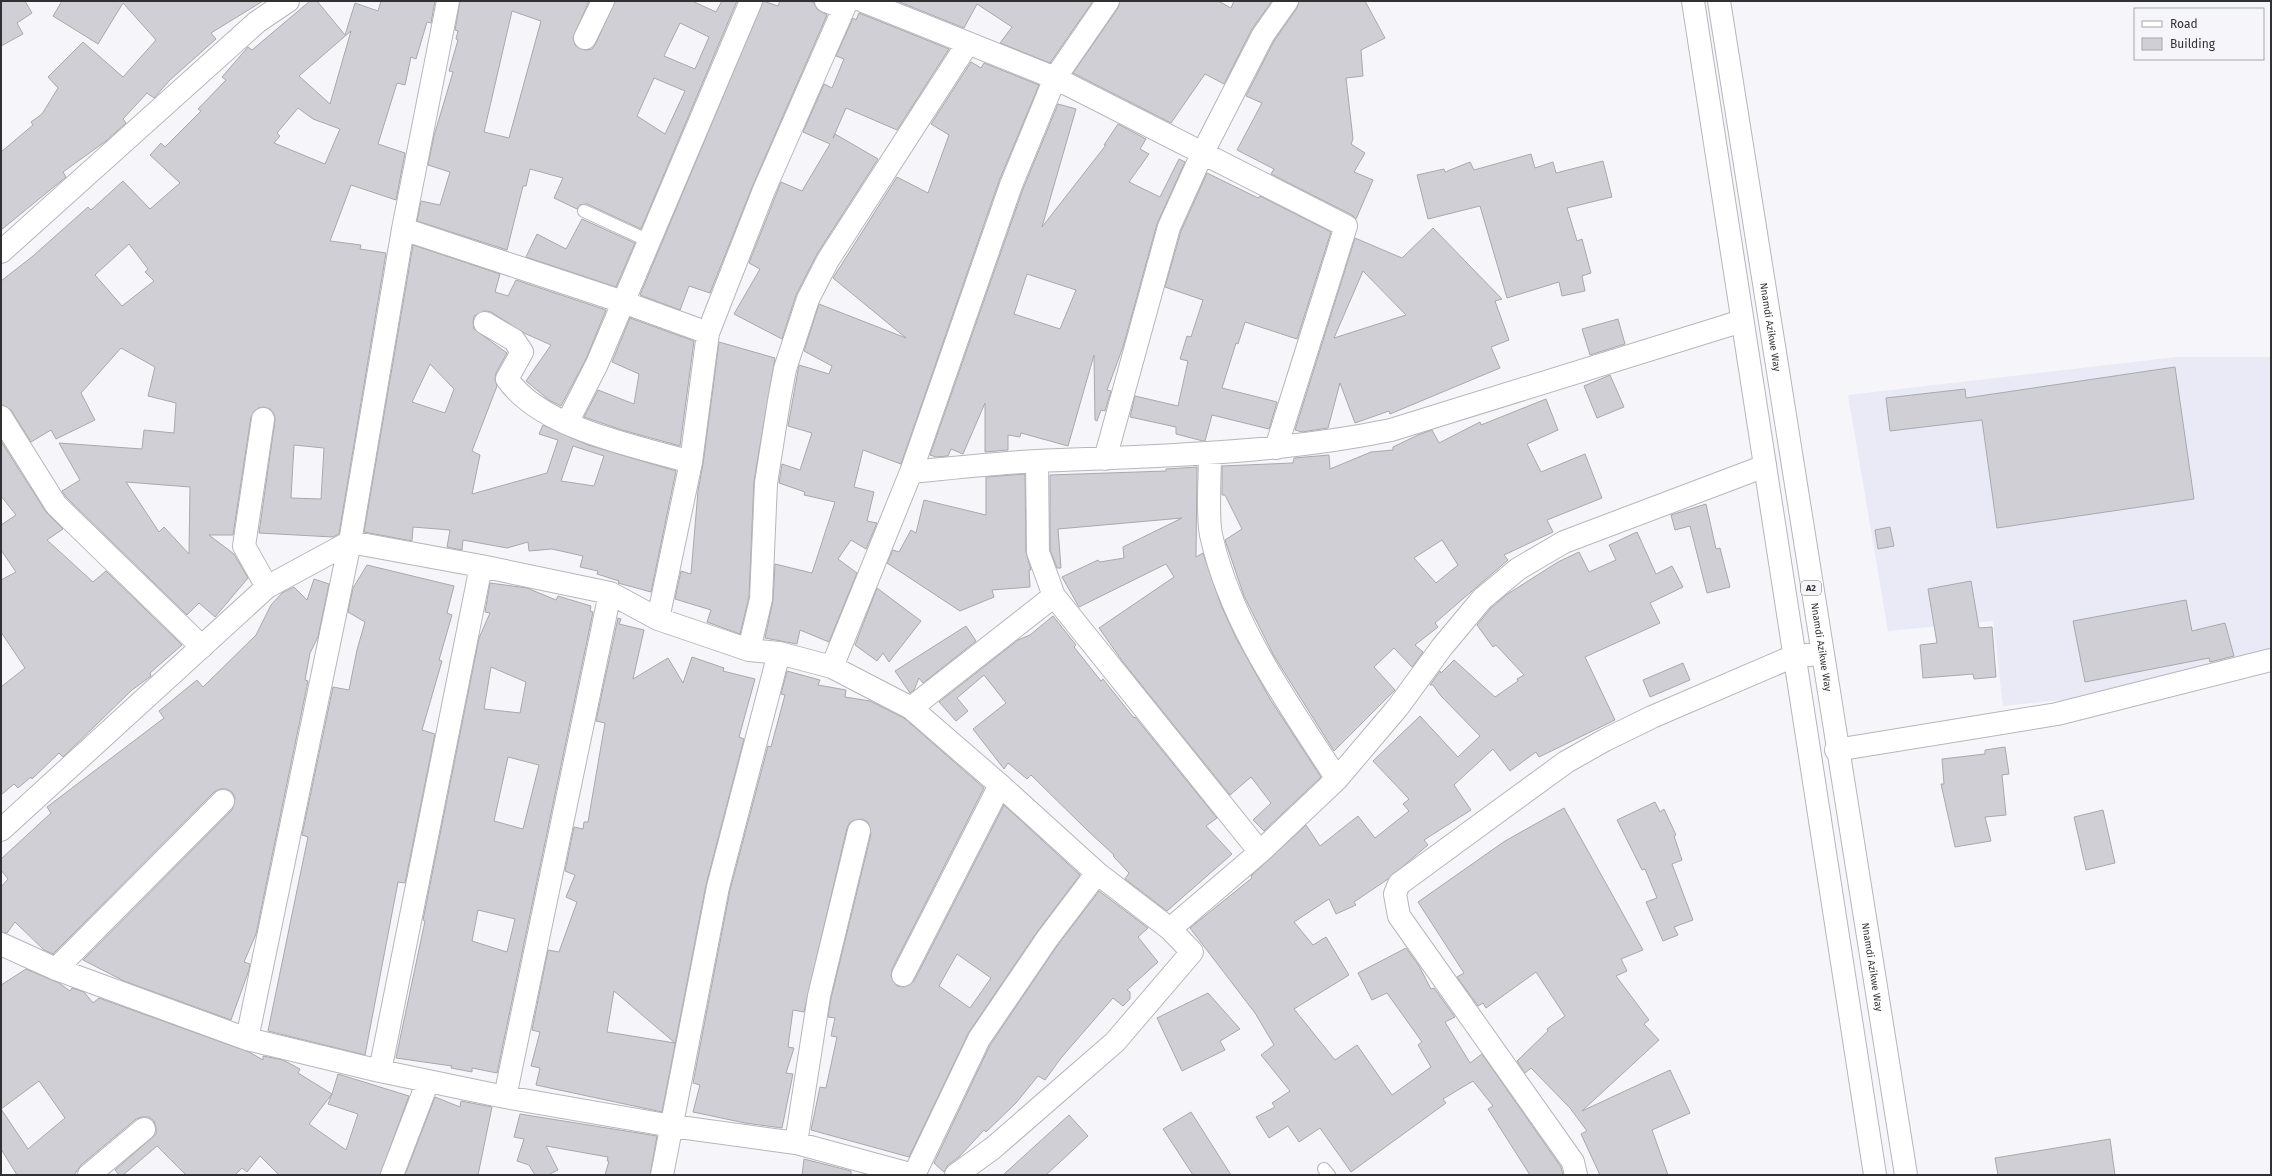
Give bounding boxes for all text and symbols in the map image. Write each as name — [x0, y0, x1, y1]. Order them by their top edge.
legend — [2134, 8, 2264, 60]
text: Road — [2170, 17, 2198, 31]
text: Building — [2170, 37, 2216, 51]
street label: Nnamdi Azikwe Way — [1757, 282, 1783, 372]
road number: A2 — [1801, 581, 1821, 595]
street label: Nnamdi Azikwe Way — [1808, 602, 1834, 692]
street label: Nnamdi Azikwe Way — [1859, 922, 1885, 1012]

